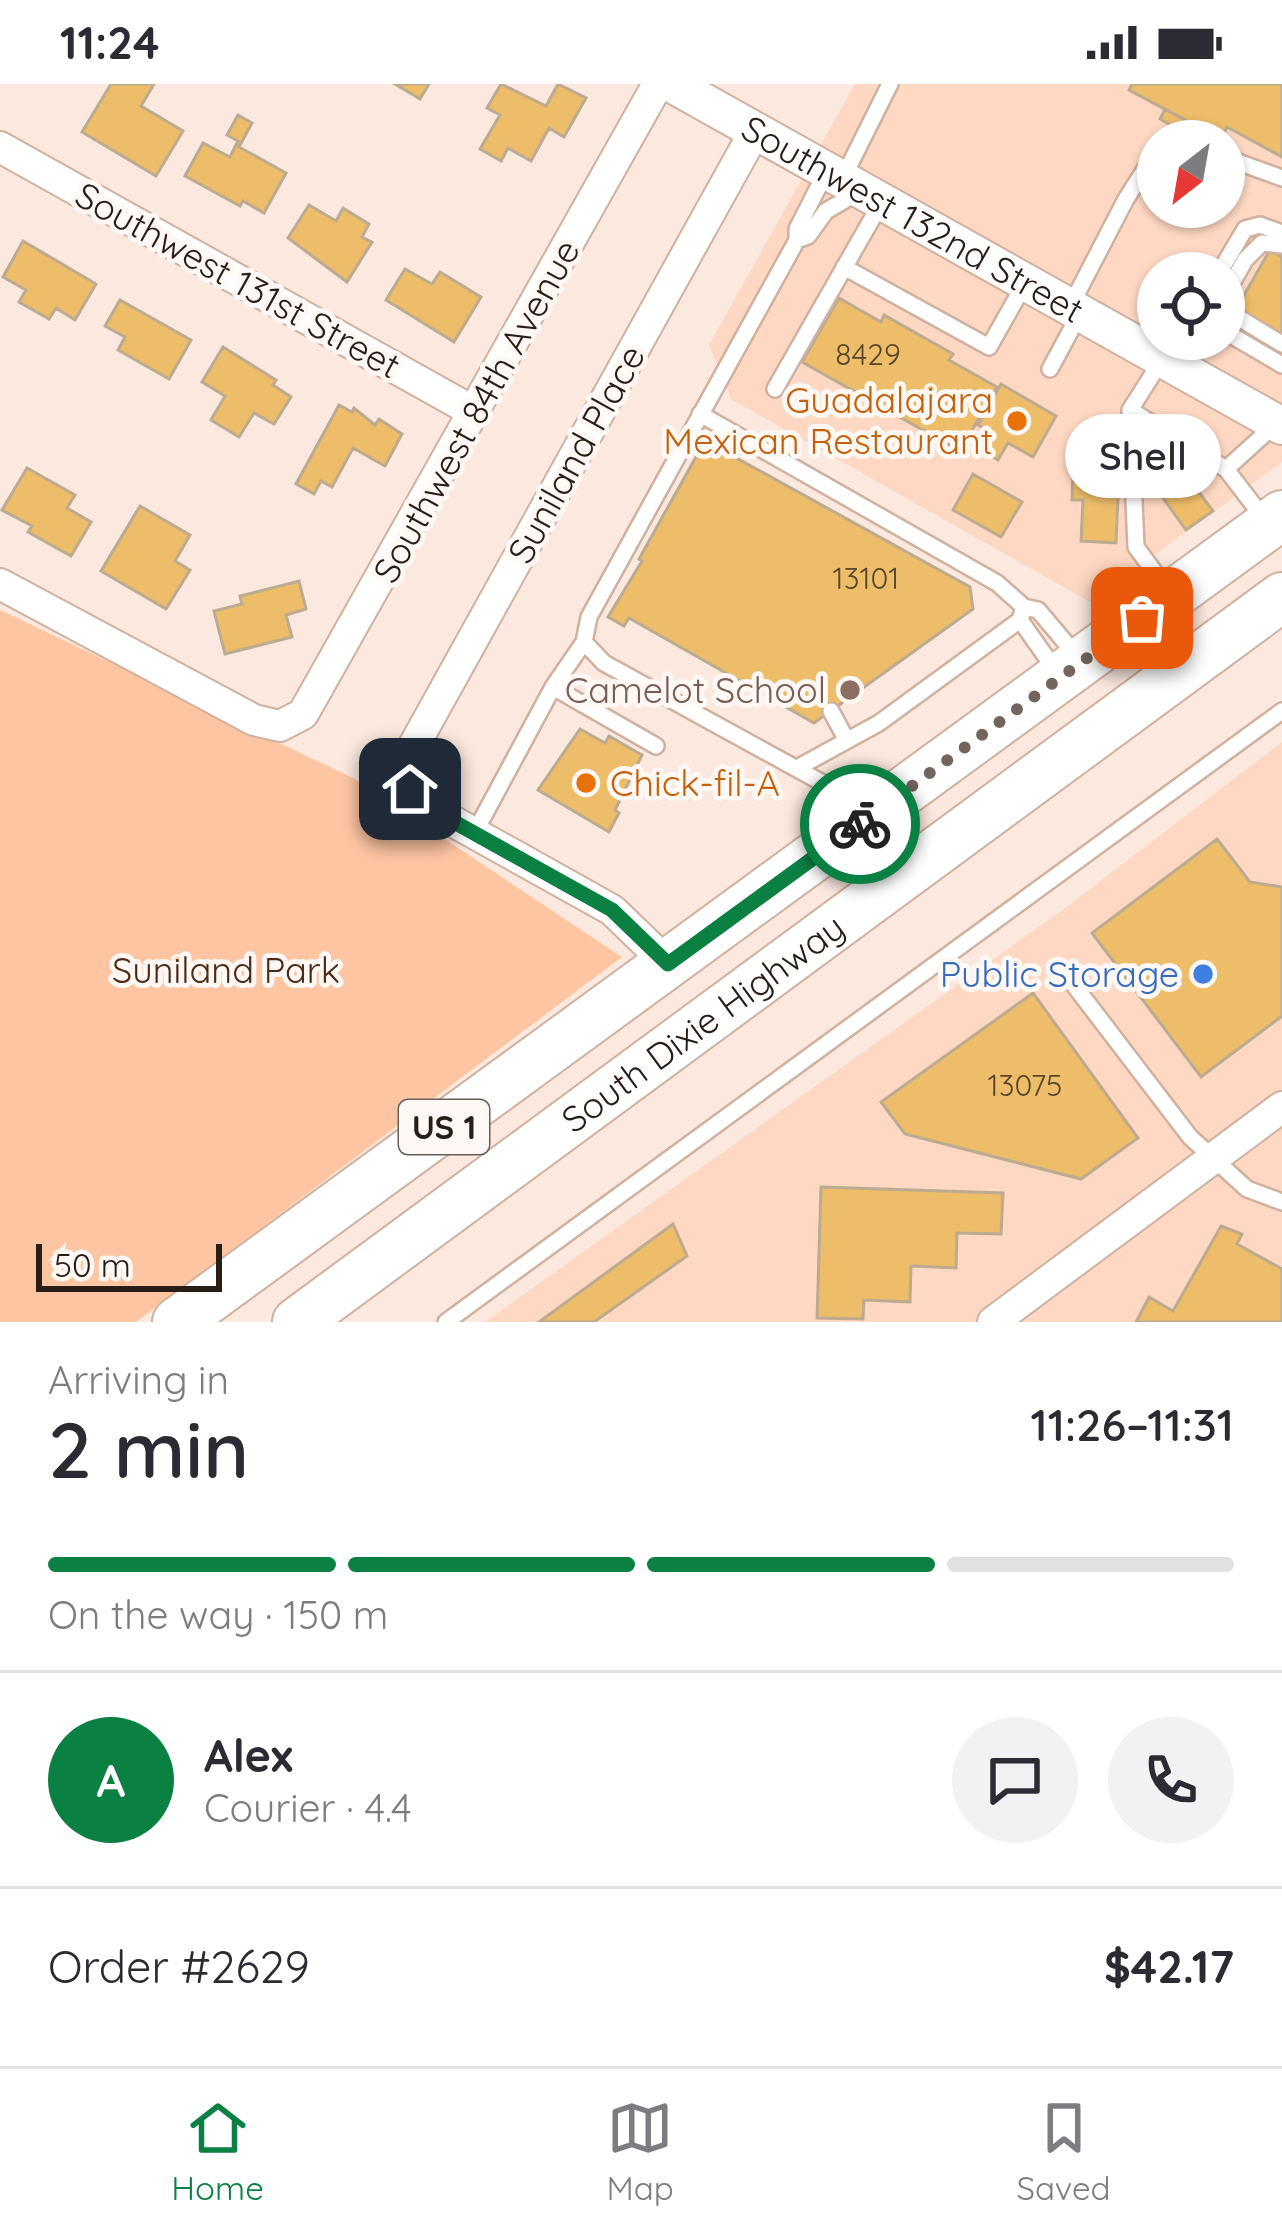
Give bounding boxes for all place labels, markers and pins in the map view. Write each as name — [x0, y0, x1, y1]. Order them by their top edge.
place label: Guadalajara Mexican Restaurant — [663, 377, 993, 463]
marker: Guadalajara Mexican Restaurant — [1004, 408, 1030, 434]
callout: Shell — [1064, 414, 1220, 498]
pin — [1091, 567, 1193, 669]
place label: Camelot School — [565, 667, 826, 712]
marker: Camelot School — [837, 677, 863, 703]
pin — [359, 738, 461, 840]
place label: Chick-fil-A — [610, 760, 780, 805]
marker: Chick-fil-A — [573, 770, 599, 796]
place label: Public Storage — [940, 951, 1179, 996]
marker: Public Storage — [1190, 961, 1216, 987]

